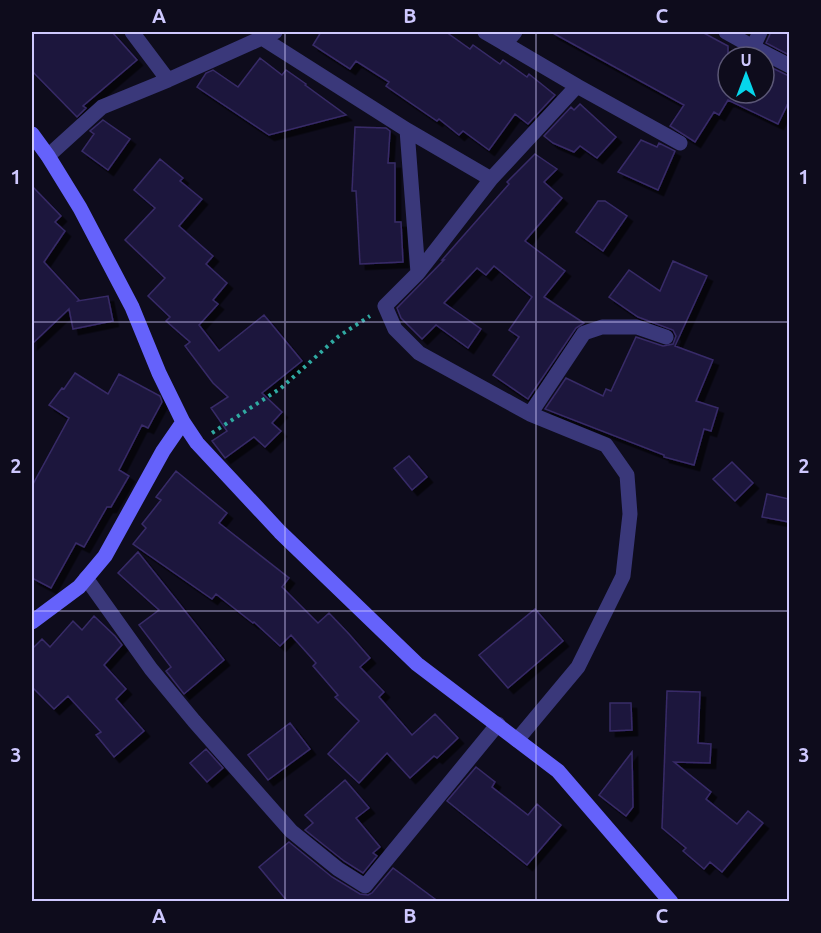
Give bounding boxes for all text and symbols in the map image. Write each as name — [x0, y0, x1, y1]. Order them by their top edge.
text: A — [152, 4, 166, 27]
text: B — [403, 4, 417, 27]
text: C — [656, 4, 669, 27]
north arrow — [716, 45, 776, 105]
text: U — [740, 51, 752, 69]
text: 1 — [10, 165, 22, 188]
text: 1 — [798, 165, 810, 188]
text: 2 — [10, 454, 22, 477]
text: 2 — [798, 454, 810, 477]
text: 3 — [10, 743, 22, 766]
text: 3 — [798, 743, 810, 766]
text: A — [152, 904, 166, 927]
text: B — [403, 904, 417, 927]
text: C — [656, 904, 669, 927]

